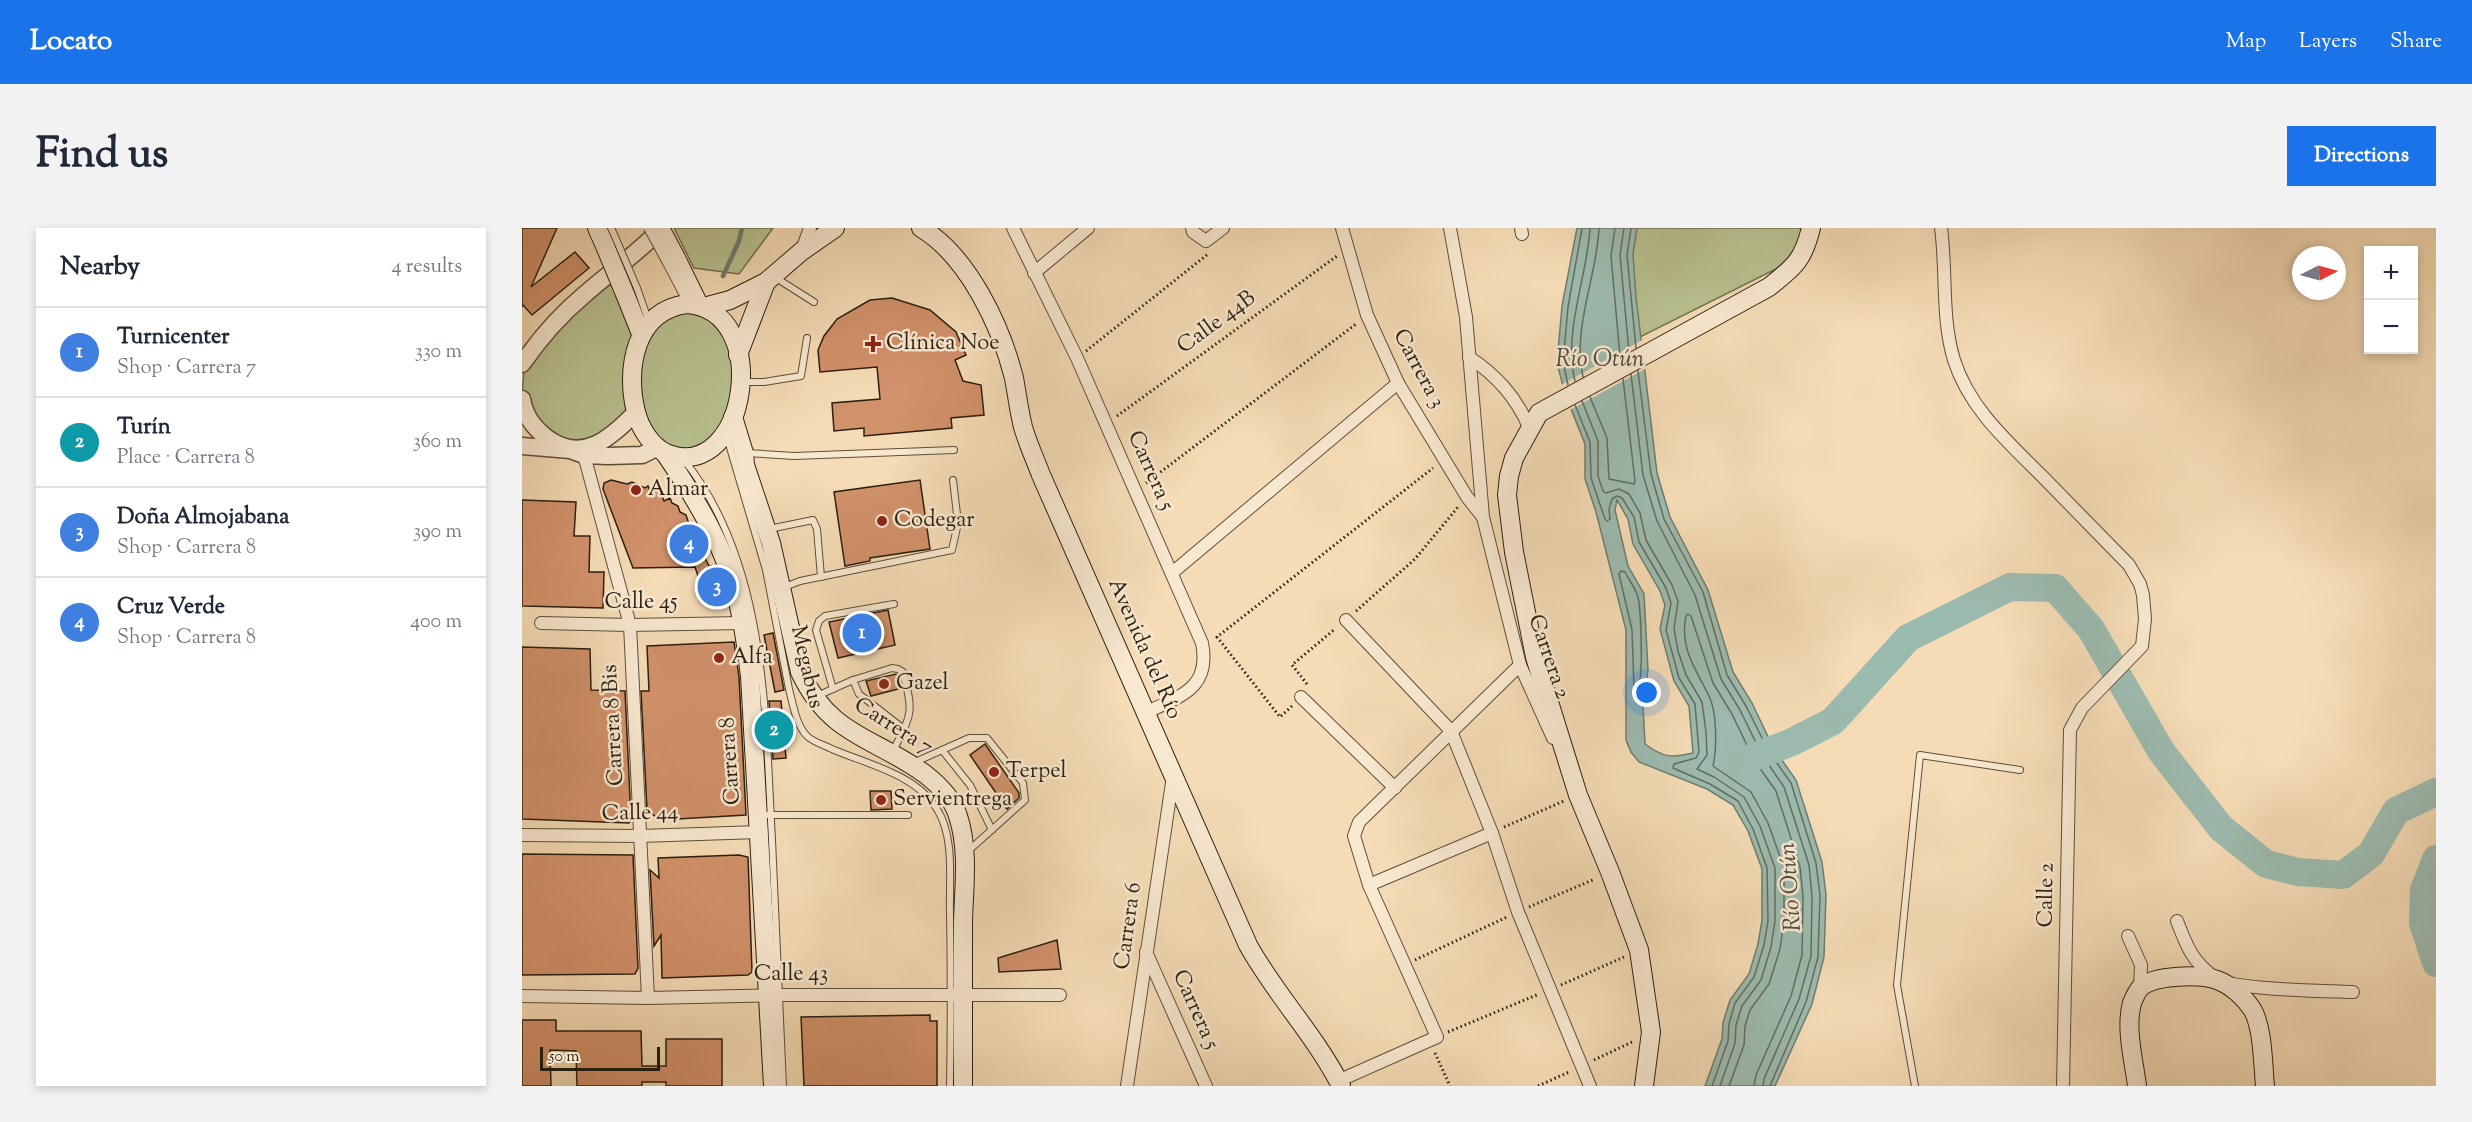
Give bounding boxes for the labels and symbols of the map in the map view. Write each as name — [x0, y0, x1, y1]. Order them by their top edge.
north arrow — [2292, 246, 2346, 300]
street label: Calle 44B — [1171, 283, 1263, 363]
street label: Carrera 3 — [1384, 324, 1452, 414]
place label: Clínica Noe — [886, 328, 1000, 360]
marker: Clínica Noe — [864, 335, 882, 353]
water label: Río Otún — [1556, 343, 1645, 377]
street label: Carrera 5 — [1118, 426, 1182, 517]
place label: Almar — [648, 474, 708, 506]
marker: Almar — [629, 483, 643, 497]
place label: Codegar — [894, 505, 974, 537]
marker: Codegar — [875, 514, 889, 528]
pin: 4 — [670, 522, 708, 566]
pin: 3 — [698, 564, 736, 610]
street label: Avenida del Río — [1099, 573, 1189, 725]
street label: Calle 45 — [604, 587, 678, 619]
pin: 1 — [842, 610, 882, 656]
street label: Carrera 2 — [1519, 610, 1577, 704]
street label: Megabus — [781, 622, 831, 712]
place label: Alfa — [731, 642, 773, 674]
marker: Alfa — [712, 651, 726, 665]
street label: Carrera 8 Bis — [595, 663, 633, 787]
place label: Gazel — [896, 668, 949, 700]
marker: Gazel — [877, 677, 891, 691]
your location — [1632, 678, 1661, 707]
street label: Carrera 7 — [847, 690, 939, 764]
pin: 2 — [754, 708, 794, 752]
street label: Carrera 8 — [712, 716, 750, 806]
place label: Terpel — [1006, 756, 1067, 788]
marker: Terpel — [987, 765, 1001, 779]
place label: Servientrega — [893, 784, 1012, 816]
marker: Servientrega — [874, 793, 888, 807]
street label: Calle 44 — [601, 797, 679, 831]
water label: Río Otún — [1771, 841, 1811, 932]
street label: Calle 2 — [2030, 862, 2064, 928]
street label: Carrera 6 — [1107, 880, 1151, 972]
street label: Calle 43 — [754, 959, 828, 991]
street label: Carrera 5 — [1163, 965, 1227, 1056]
scale bar — [540, 1044, 660, 1072]

